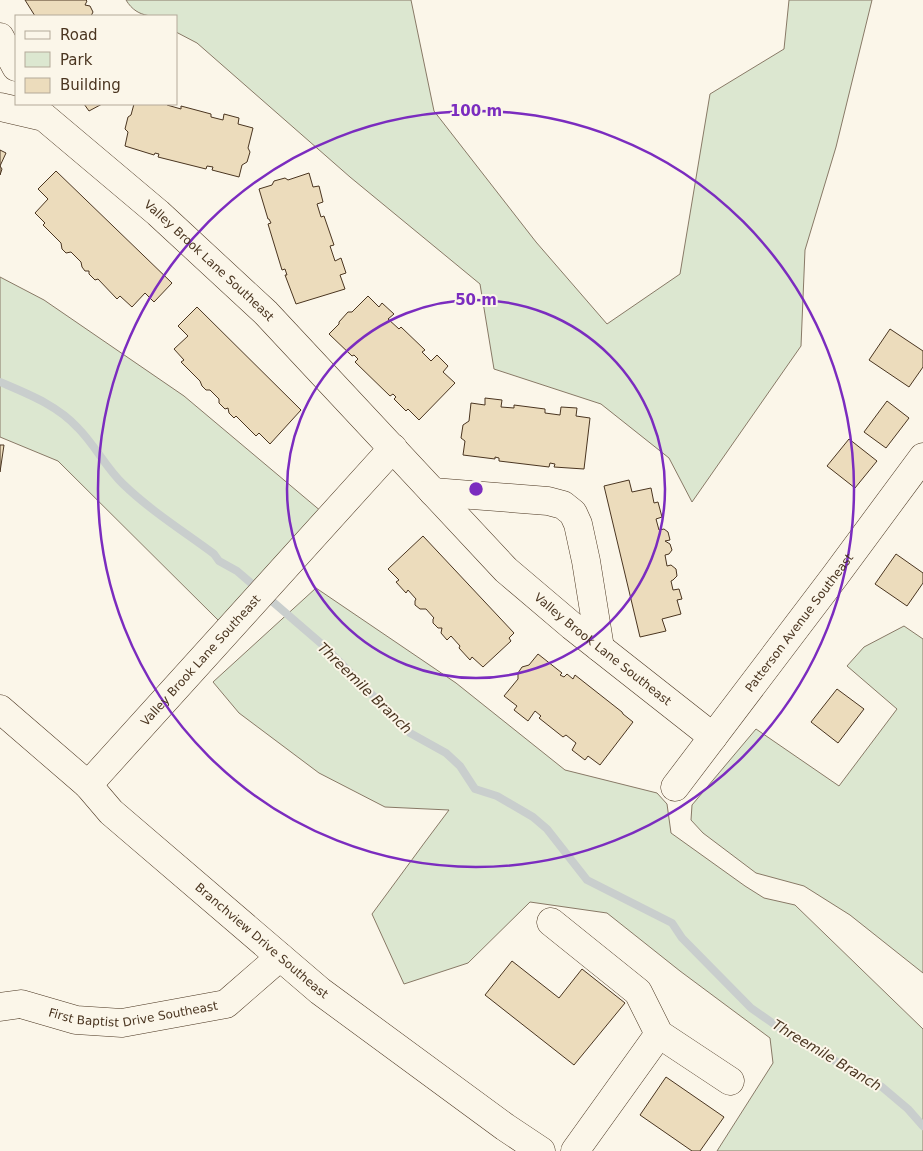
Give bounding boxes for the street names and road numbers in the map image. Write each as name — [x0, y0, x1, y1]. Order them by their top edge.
street label: Valley Brook Lane Southeast — [141, 197, 277, 324]
street label: Patterson Avenue Southeast — [743, 551, 856, 695]
street label: Valley Brook Lane Southeast — [531, 590, 674, 709]
street label: Valley Brook Lane Southeast — [138, 592, 264, 729]
street label: Branchview Drive Southeast — [192, 880, 331, 1002]
street label: First Baptist Drive Southeast — [47, 999, 219, 1030]

